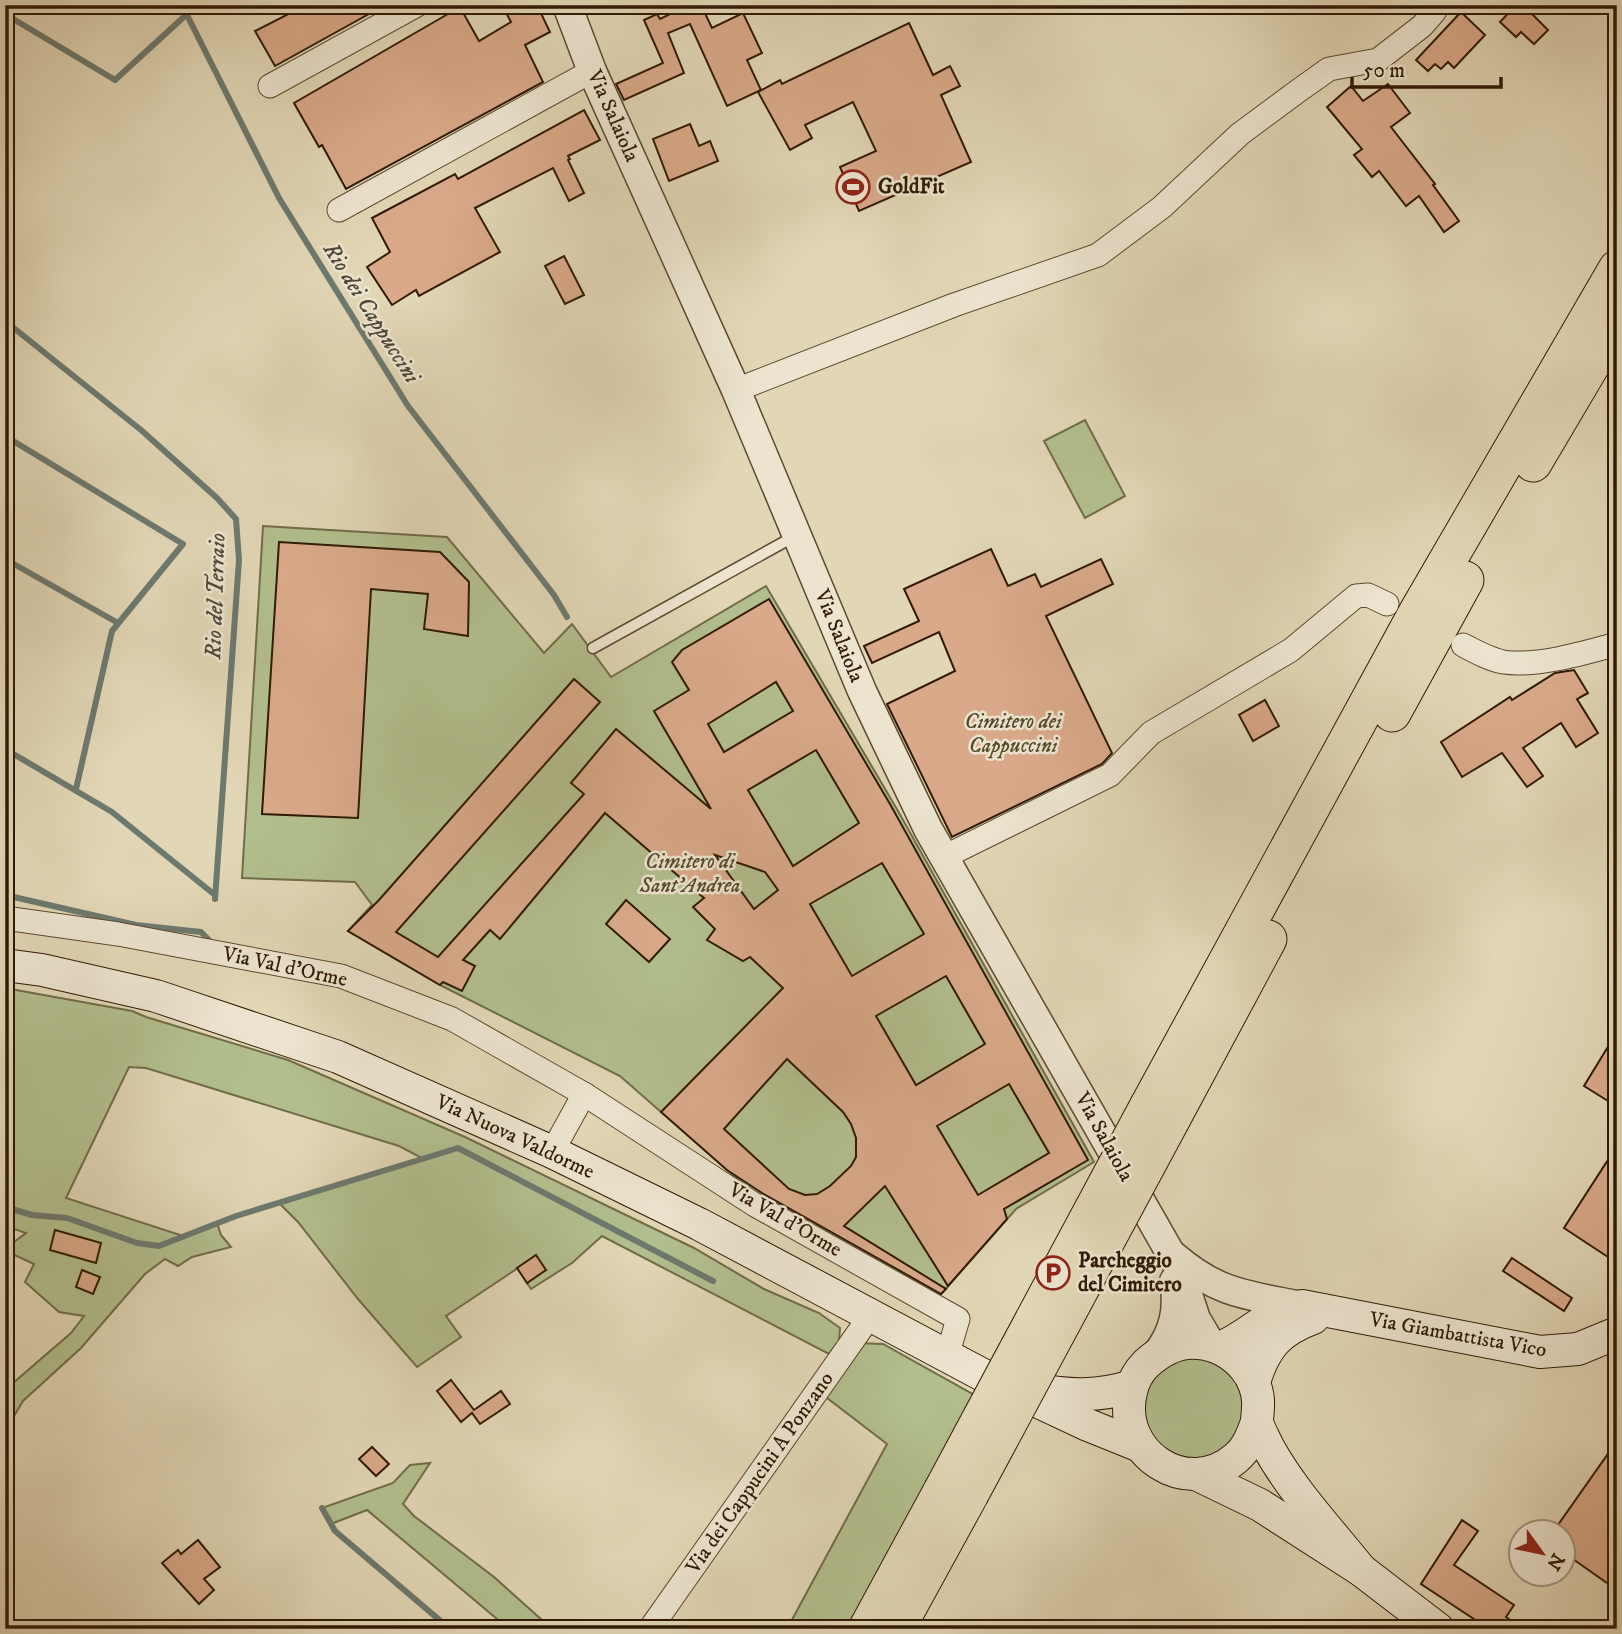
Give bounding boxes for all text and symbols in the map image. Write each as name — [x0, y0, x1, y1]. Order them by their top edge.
scale bar — [1352, 46, 1501, 90]
text: 50 m — [1363, 58, 1405, 84]
street label: Via Salaiola — [581, 65, 645, 166]
sports icon: GoldFit — [834, 168, 872, 206]
place label: GoldFit — [878, 174, 945, 200]
water label: Rio dei Cappuccini — [316, 236, 427, 391]
water label: Rio del Terraio — [199, 532, 233, 661]
street label: Via Salaiola — [808, 585, 869, 686]
park label: Cimitero dei Cappuccini — [965, 709, 1063, 759]
park label: Cimitero di Sant'Andrea — [639, 849, 740, 899]
street label: Via Val d'Orme — [219, 941, 350, 993]
street label: Via Salaiola — [1068, 1087, 1139, 1186]
street label: Via Nuova Valdorme — [431, 1088, 599, 1185]
street label: Via Val d'Orme — [723, 1177, 847, 1263]
place label: Parcheggio del Cimitero — [1078, 1248, 1182, 1298]
parking icon: Parcheggio del Cimitero — [1034, 1254, 1072, 1292]
street label: Via Giambattista Vico — [1366, 1306, 1549, 1363]
street label: Via dei Cappucini A Ponzano — [680, 1367, 840, 1580]
north arrow — [1506, 1518, 1576, 1588]
text: N — [1541, 1549, 1569, 1575]

